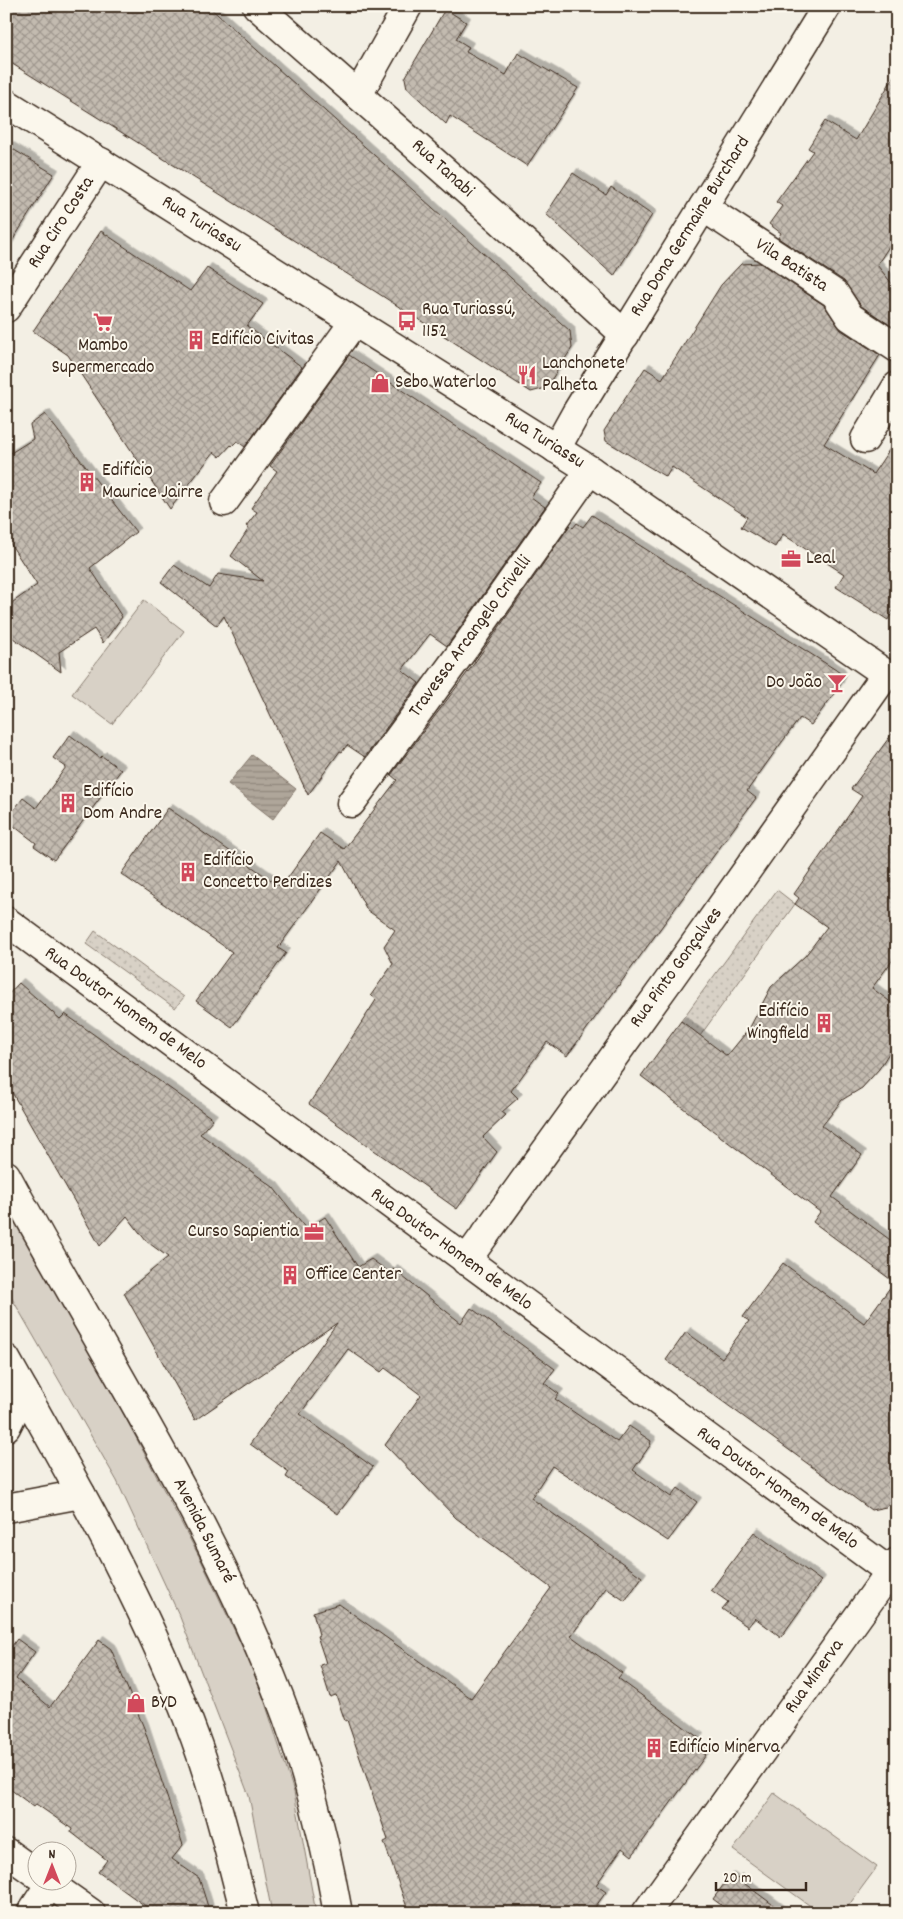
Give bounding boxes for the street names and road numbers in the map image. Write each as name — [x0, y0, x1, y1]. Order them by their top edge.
street label: Rua Dona Germaine Burchard — [624, 131, 758, 323]
street label: Rua Tanabi — [405, 133, 480, 205]
street label: Rua Ciro Costa — [22, 171, 103, 274]
street label: Rua Turiassu — [156, 190, 246, 260]
street label: Vila Batista — [749, 232, 834, 300]
street label: Rua Turiassu — [499, 406, 589, 476]
street label: Travessa Arcangelo Crivelli — [403, 550, 539, 724]
street label: Rua Pinto Gonçalves — [624, 902, 730, 1034]
street label: Rua Doutor Homem de Melo — [38, 941, 212, 1077]
street label: Rua Doutor Homem de Melo — [364, 1182, 538, 1318]
street label: Rua Doutor Homem de Melo — [690, 1421, 864, 1557]
street label: Avenida Sumaré — [165, 1474, 241, 1588]
street label: Rua Minerva — [779, 1633, 852, 1720]

